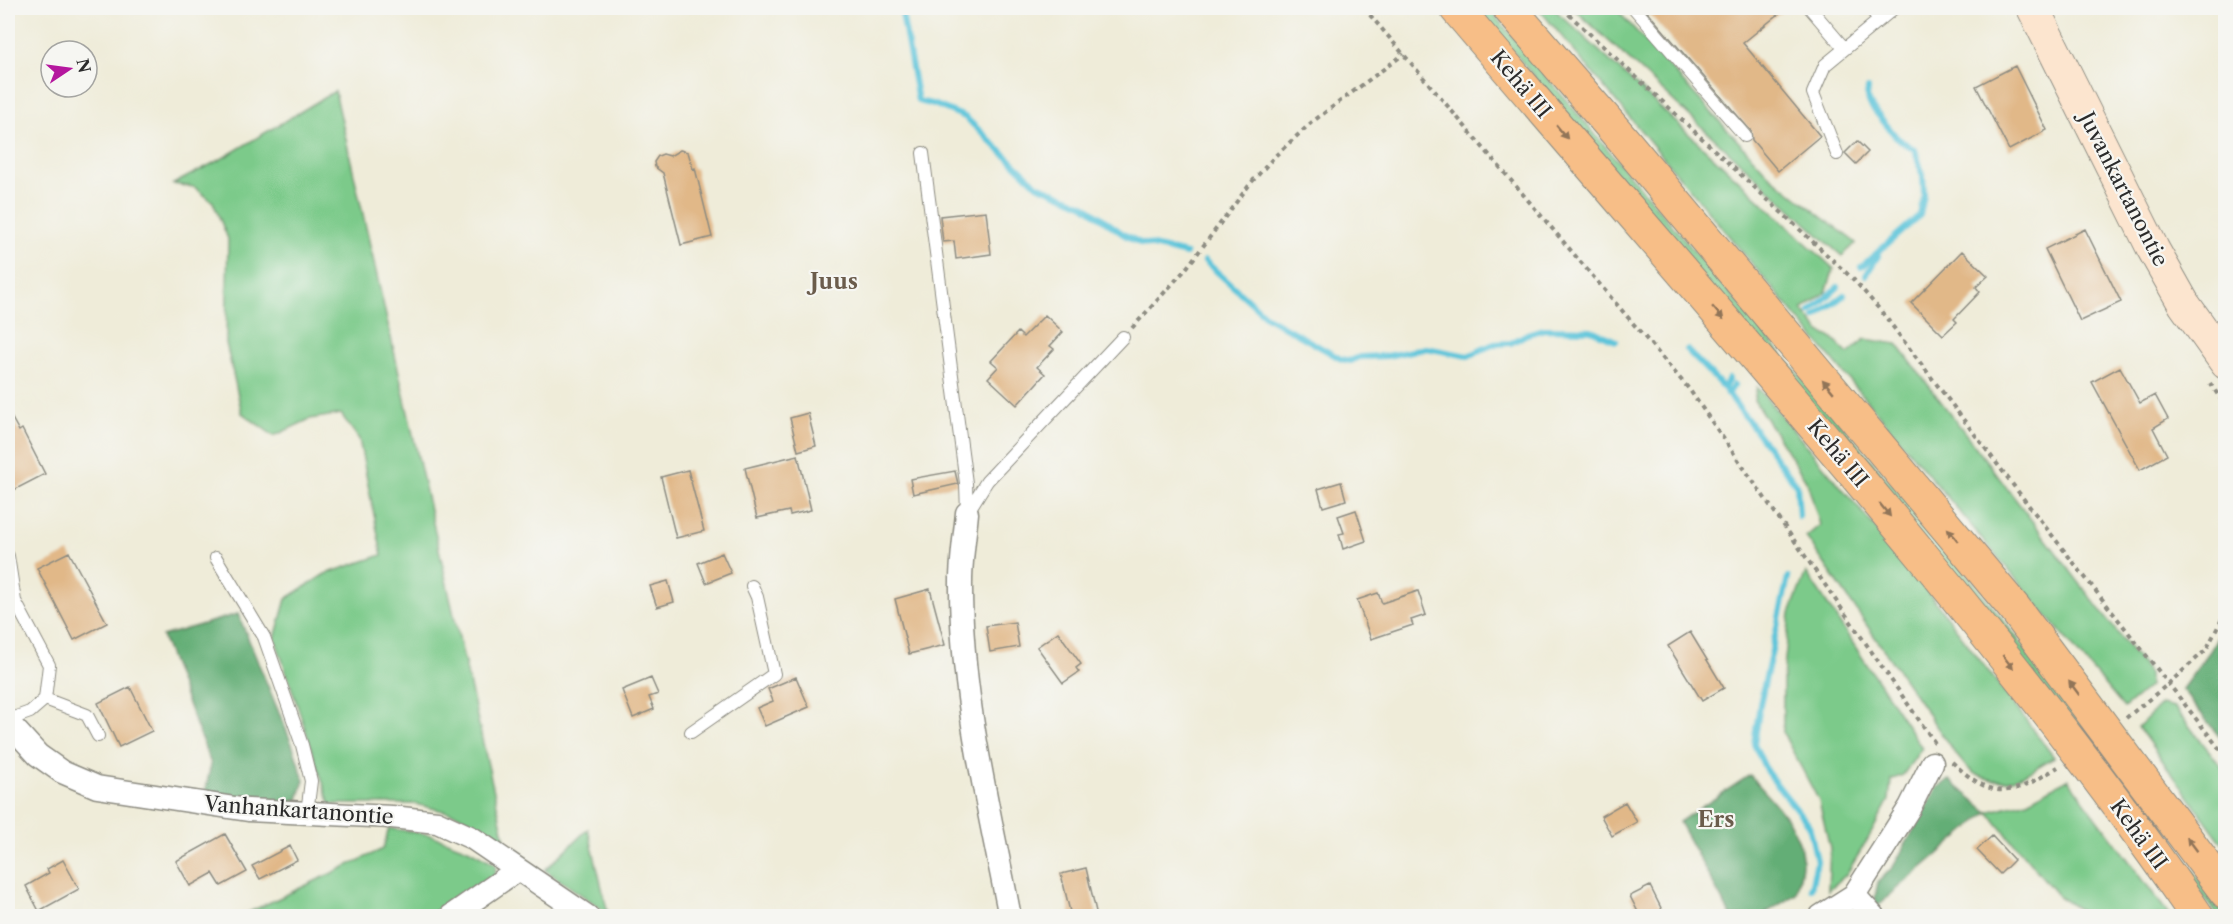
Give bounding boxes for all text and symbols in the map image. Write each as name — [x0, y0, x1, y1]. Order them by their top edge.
north arrow — [39, 39, 99, 99]
street label: Kehä III — [1485, 45, 1557, 123]
text: N — [72, 57, 95, 75]
street label: Juvankartanontie — [2073, 105, 2174, 270]
one-way arrow — [1555, 124, 1568, 140]
district label: Juus — [806, 268, 858, 295]
one-way arrow — [1712, 305, 1725, 321]
one-way arrow — [1822, 379, 1835, 394]
street label: Kehä III — [1802, 414, 1874, 492]
one-way arrow — [1879, 502, 1892, 518]
one-way arrow — [1947, 527, 1960, 543]
one-way arrow — [2002, 654, 2014, 669]
one-way arrow — [2069, 681, 2081, 696]
street label: Vanhankartanontie — [203, 791, 394, 829]
street label: Kehä III — [2105, 794, 2173, 874]
district label: Ers — [1698, 806, 1734, 833]
one-way arrow — [2185, 836, 2198, 852]

